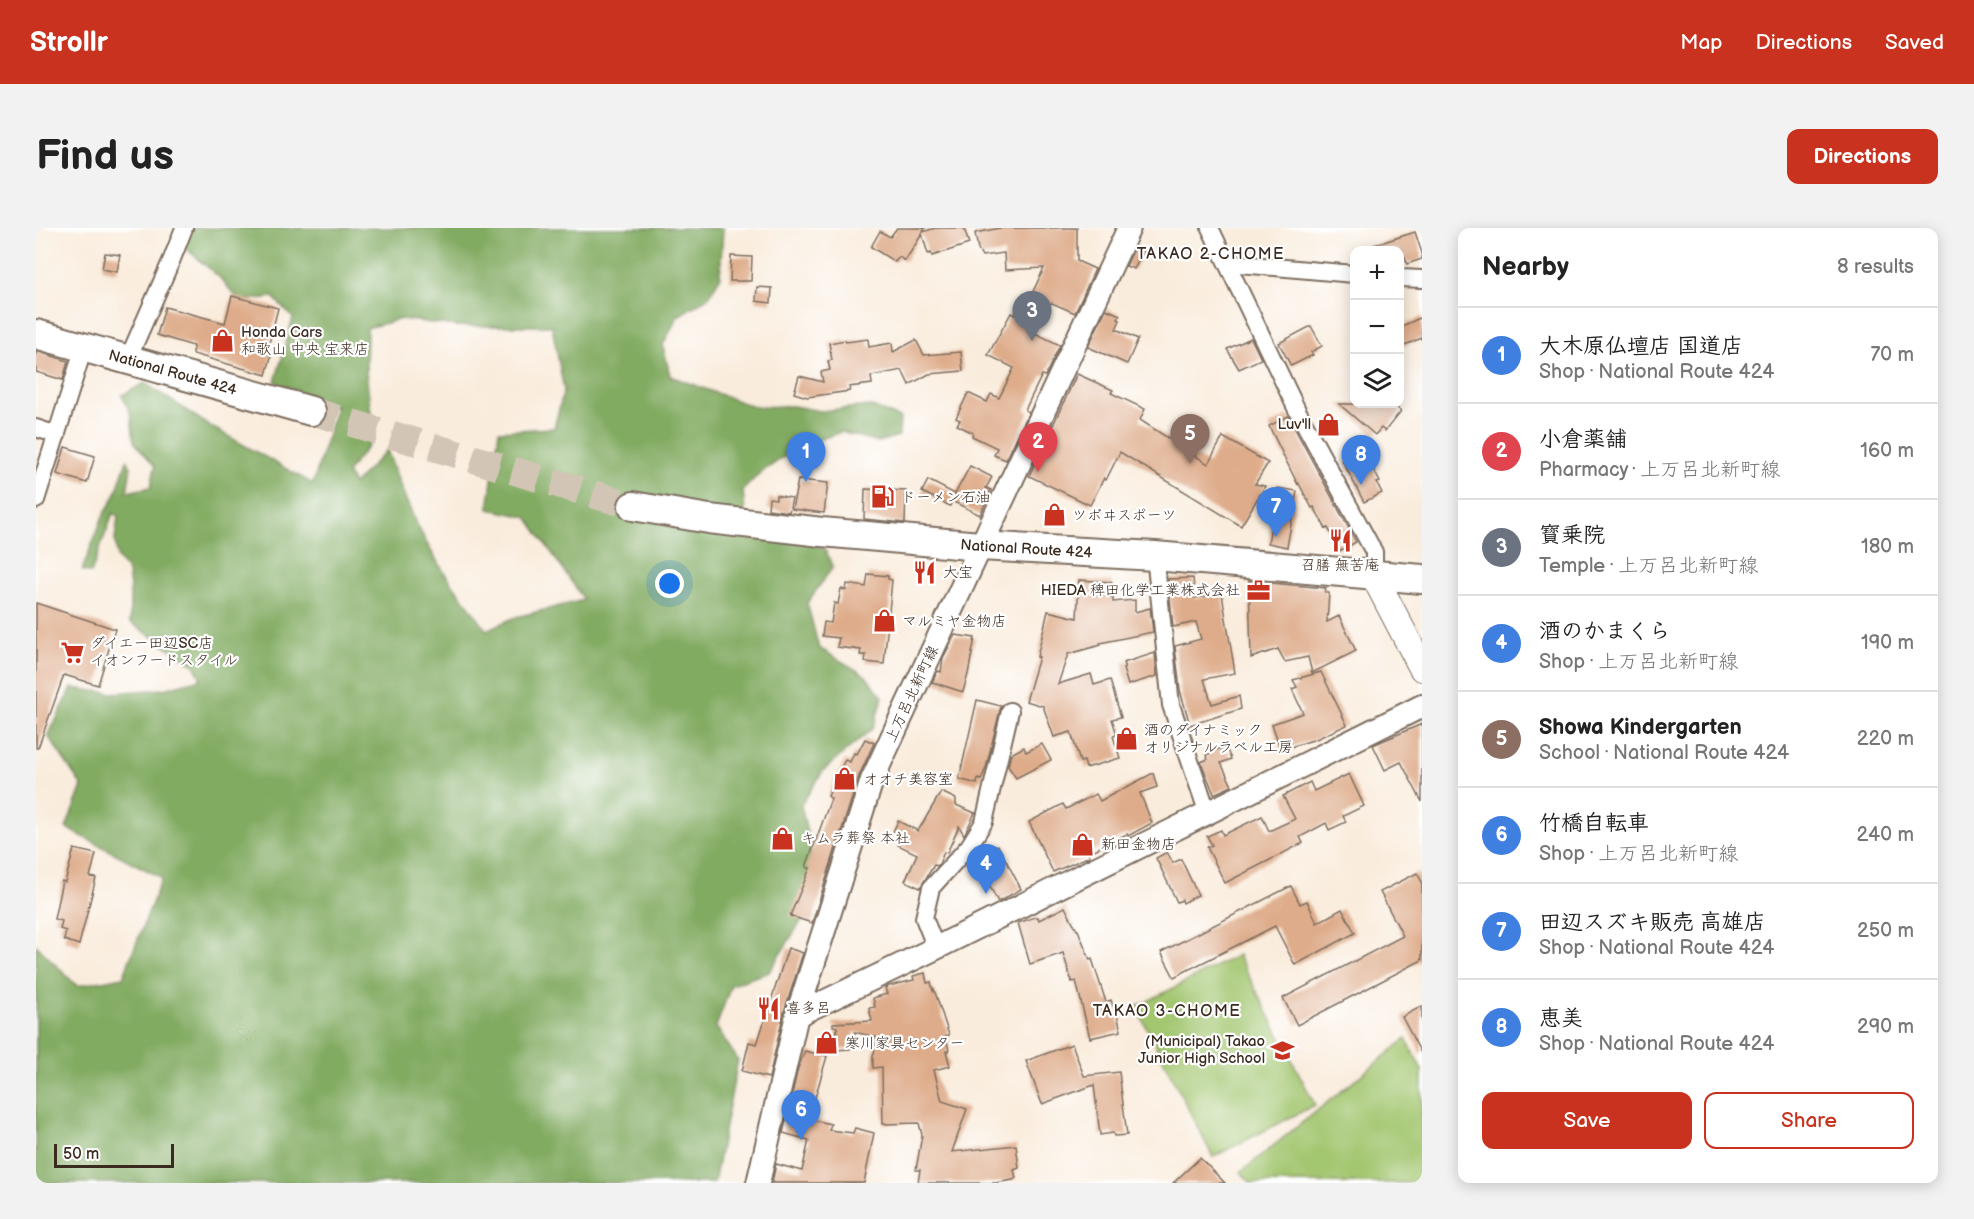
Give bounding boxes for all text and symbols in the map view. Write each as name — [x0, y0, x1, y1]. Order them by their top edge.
text: Strollr — [30, 26, 108, 59]
text: Map — [1680, 30, 1723, 55]
text: Directions — [1756, 30, 1852, 55]
text: Saved — [1885, 30, 1944, 55]
button: Directions — [1787, 129, 1938, 184]
text: Find us — [36, 131, 174, 182]
district label: TAKAO 2-CHOME — [1137, 245, 1285, 264]
map controls — [1350, 246, 1404, 408]
button: + — [1350, 246, 1404, 300]
text: Nearby — [1482, 252, 1569, 283]
text: 8 results — [1837, 255, 1914, 279]
pin: 3 — [1012, 291, 1052, 341]
button: − — [1350, 300, 1404, 354]
place label: Honda Cars 和歌山 中央 宝来店 — [241, 323, 369, 359]
shop icon: Honda Cars 和歌山 中央 宝来店 — [210, 328, 236, 354]
text: 大木原仏壇店 国道店 — [1539, 333, 1743, 360]
text: 1 — [1497, 343, 1506, 367]
text: 70 m — [1870, 343, 1914, 367]
street label: National Route 424 — [106, 345, 239, 399]
button: layers — [1350, 354, 1404, 408]
text: Shop · National Route 424 — [1539, 360, 1774, 384]
shop icon: Luv'll — [1316, 411, 1342, 437]
pin: 5 — [1170, 414, 1210, 464]
place label: Luv'll — [1277, 415, 1311, 434]
pin: 2 — [1018, 422, 1058, 472]
text: 小倉薬舗 — [1539, 426, 1627, 453]
pin: 1 — [786, 432, 826, 482]
pin: 8 — [1342, 436, 1380, 485]
text: 2 — [1496, 439, 1507, 463]
text: 160 m — [1860, 439, 1914, 463]
text: Pharmacy · 上万呂北新町線 — [1539, 458, 1780, 482]
fuel station icon: ドーメン石油 — [870, 484, 896, 510]
place label: ドーメン石油 — [901, 488, 991, 507]
pin: 7 — [1256, 488, 1296, 537]
shop icon: ツボヰスポーツ — [1041, 502, 1067, 528]
place label: ツボヰスポーツ — [1072, 506, 1176, 525]
text: 寳乗院 — [1539, 522, 1605, 549]
restaurant icon: 召膳 無苦庵 — [1327, 528, 1353, 554]
street label: National Route 424 — [960, 535, 1093, 562]
text: 3 — [1496, 535, 1507, 559]
text: 180 m — [1861, 535, 1914, 559]
text: Temple · 上万呂北新町線 — [1539, 554, 1758, 578]
place label: 召膳 無苦庵 — [1300, 556, 1380, 575]
restaurant icon: 大宝 — [912, 559, 938, 585]
place label: 大宝 — [943, 563, 973, 582]
your location — [655, 569, 684, 598]
office icon: HIEDA 稗田化学工業株式会社 — [1245, 577, 1271, 603]
place label: HIEDA 稗田化学工業株式会社 — [1041, 581, 1240, 600]
shop icon: マルミヤ金物店 — [871, 608, 897, 634]
place label: マルミヤ金物店 — [902, 612, 1006, 631]
text: 酒のかまくら — [1539, 618, 1671, 645]
text: 4 — [1496, 631, 1507, 655]
text: 190 m — [1861, 631, 1914, 655]
place label: ダイエー田辺SC店 イオンフードスタイル — [90, 634, 238, 670]
supermarket icon: ダイエー田辺SC店 イオンフードスタイル — [59, 639, 85, 665]
street label: 上万呂北新町線 — [881, 642, 943, 746]
text: Shop · 上万呂北新町線 — [1539, 650, 1738, 674]
text: Showa Kindergarten — [1539, 714, 1742, 741]
place label: 酒のダイナミック オリジナルラベル工房 — [1144, 721, 1293, 757]
shop icon: 酒のダイナミック オリジナルラベル工房 — [1113, 726, 1139, 752]
text: 5 — [1496, 727, 1507, 751]
text: 220 m — [1857, 727, 1914, 751]
text: School · National Route 424 — [1539, 741, 1789, 765]
shop icon: オオチ美容室 — [832, 766, 858, 792]
place label: オオチ美容室 — [863, 770, 953, 789]
text: 竹橋自転車 — [1539, 810, 1649, 837]
text: 6 — [1495, 823, 1508, 847]
text: 240 m — [1857, 823, 1914, 847]
shop icon: キムラ葬祭 本社 — [770, 825, 796, 851]
place label: キムラ葬祭 本社 — [801, 829, 910, 848]
shop icon: 新田金物店 — [1070, 831, 1096, 857]
place label: 新田金物店 — [1101, 835, 1176, 854]
text: Shop · 上万呂北新町線 — [1539, 842, 1738, 866]
pin: 4 — [966, 844, 1006, 894]
text: 田辺スズキ販売 高雄店 — [1539, 909, 1766, 936]
text: 7 — [1496, 919, 1507, 943]
text: 250 m — [1857, 919, 1914, 943]
text: Shop · National Route 424 — [1539, 936, 1774, 960]
restaurant icon: 喜多呂 — [755, 995, 781, 1021]
place label: 喜多呂 — [786, 999, 831, 1018]
district label: TAKAO 3-CHOME — [1093, 1002, 1241, 1021]
text: 恵美 — [1539, 1005, 1583, 1032]
text: 8 — [1495, 1015, 1508, 1039]
text: 290 m — [1857, 1015, 1914, 1039]
shop icon: 寒川家具センター — [814, 1030, 840, 1056]
place label: (Municipal) Takao Junior High School — [1138, 1032, 1265, 1068]
text: Shop · National Route 424 — [1539, 1032, 1774, 1056]
place label: 寒川家具センター — [845, 1034, 964, 1053]
school or university icon: (Municipal) Takao Junior High School — [1270, 1037, 1296, 1063]
pin: 6 — [782, 1090, 820, 1140]
button: Save — [1482, 1092, 1692, 1149]
button: Share — [1704, 1092, 1914, 1149]
scale bar — [54, 1141, 174, 1168]
text: 50 m — [63, 1145, 99, 1164]

